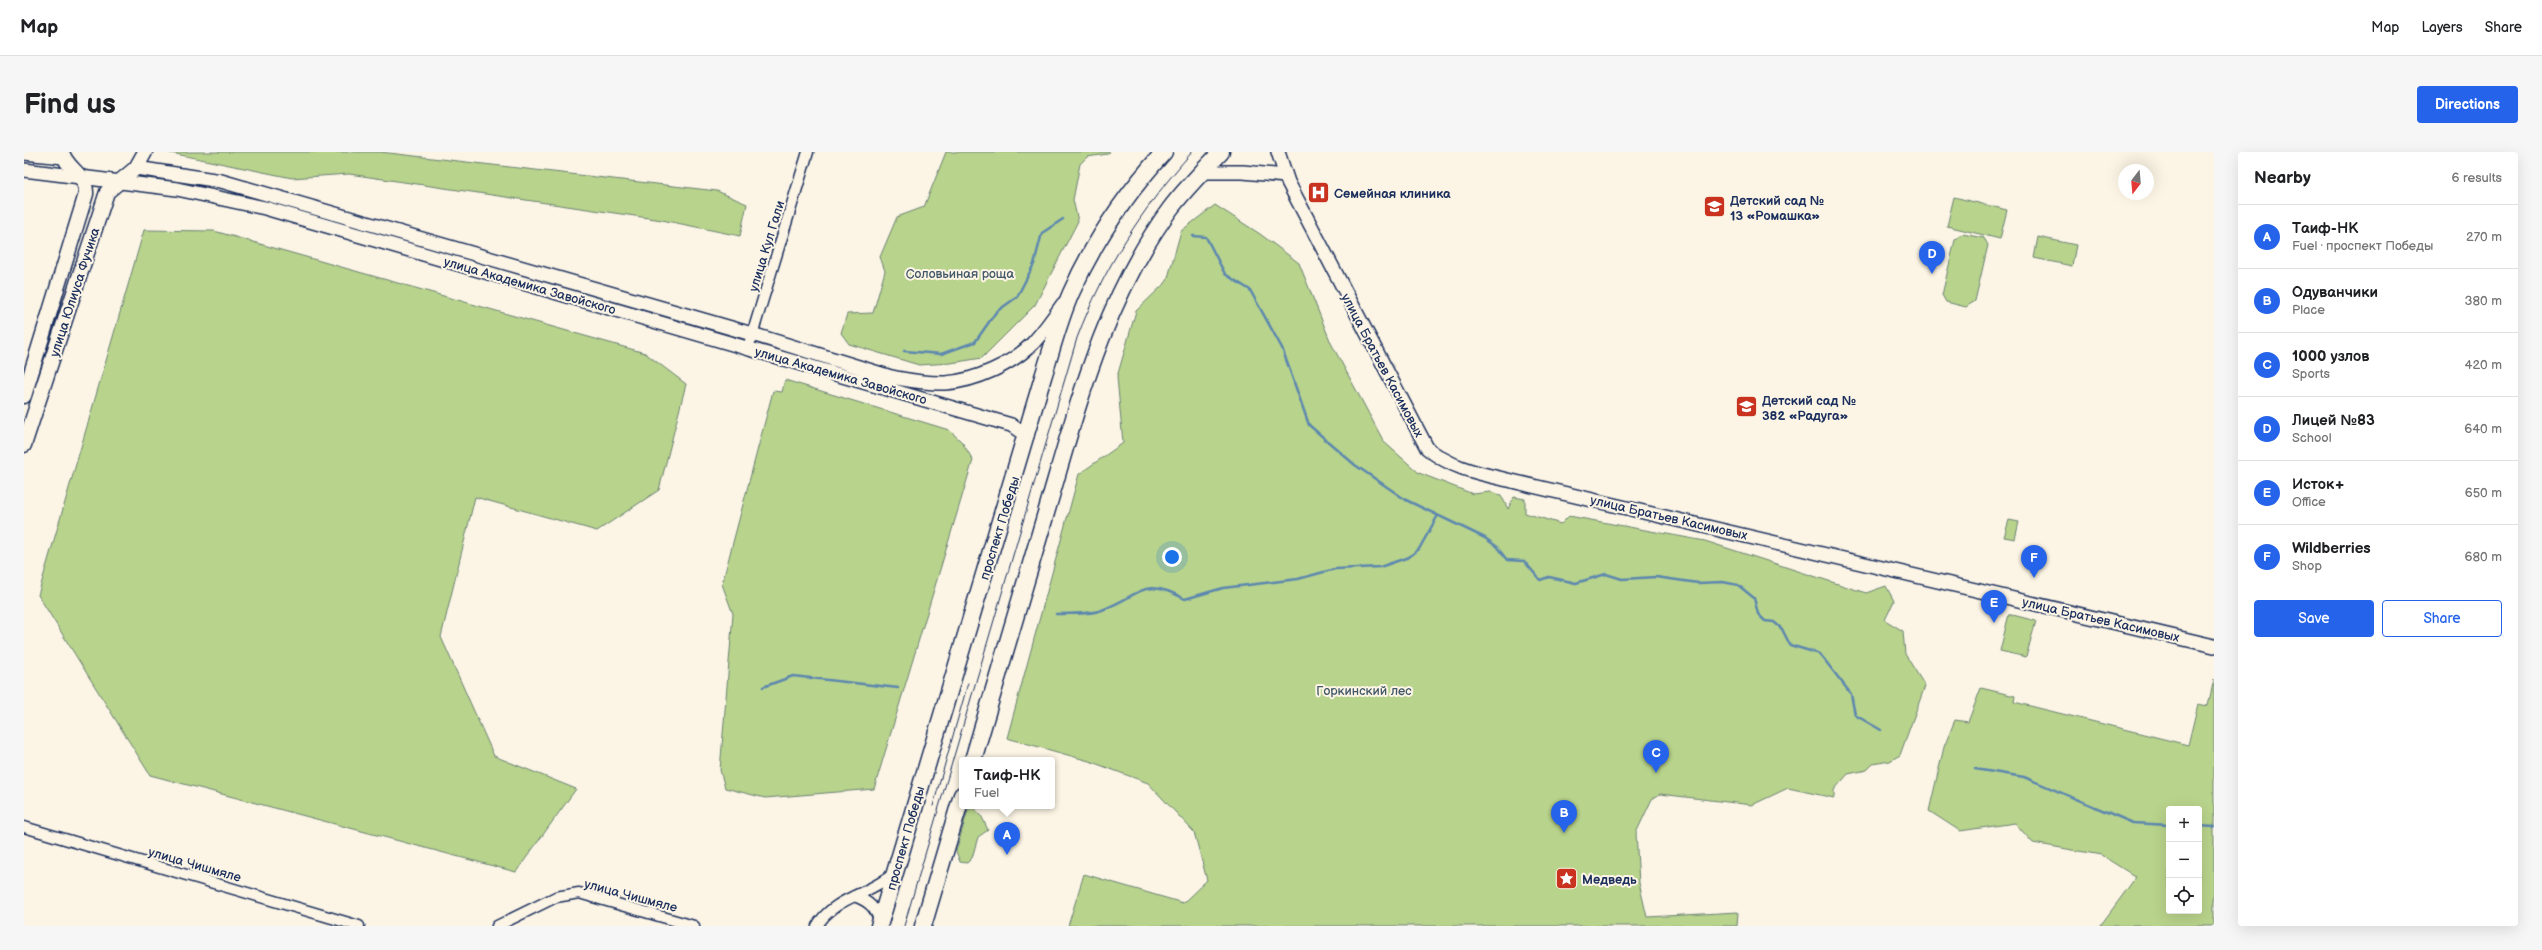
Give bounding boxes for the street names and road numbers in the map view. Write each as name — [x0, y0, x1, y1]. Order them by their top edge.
street label: улица Кул Гали — [746, 199, 788, 294]
street label: улица Юлиуса Фучика — [47, 225, 103, 359]
street label: улица Академика Завойского — [442, 254, 618, 318]
street label: улица Братьев Касимовых — [1337, 291, 1427, 440]
street label: улица Академика Завойского — [753, 344, 929, 408]
street label: проспект Победы — [977, 475, 1023, 582]
street label: улица Братьев Касимовых — [1589, 492, 1749, 544]
street label: улица Братьев Касимовых — [2021, 594, 2181, 646]
street label: проспект Победы — [883, 784, 928, 892]
street label: улица Чишмяле — [146, 844, 243, 886]
street label: улица Чишмяле — [582, 876, 679, 916]

